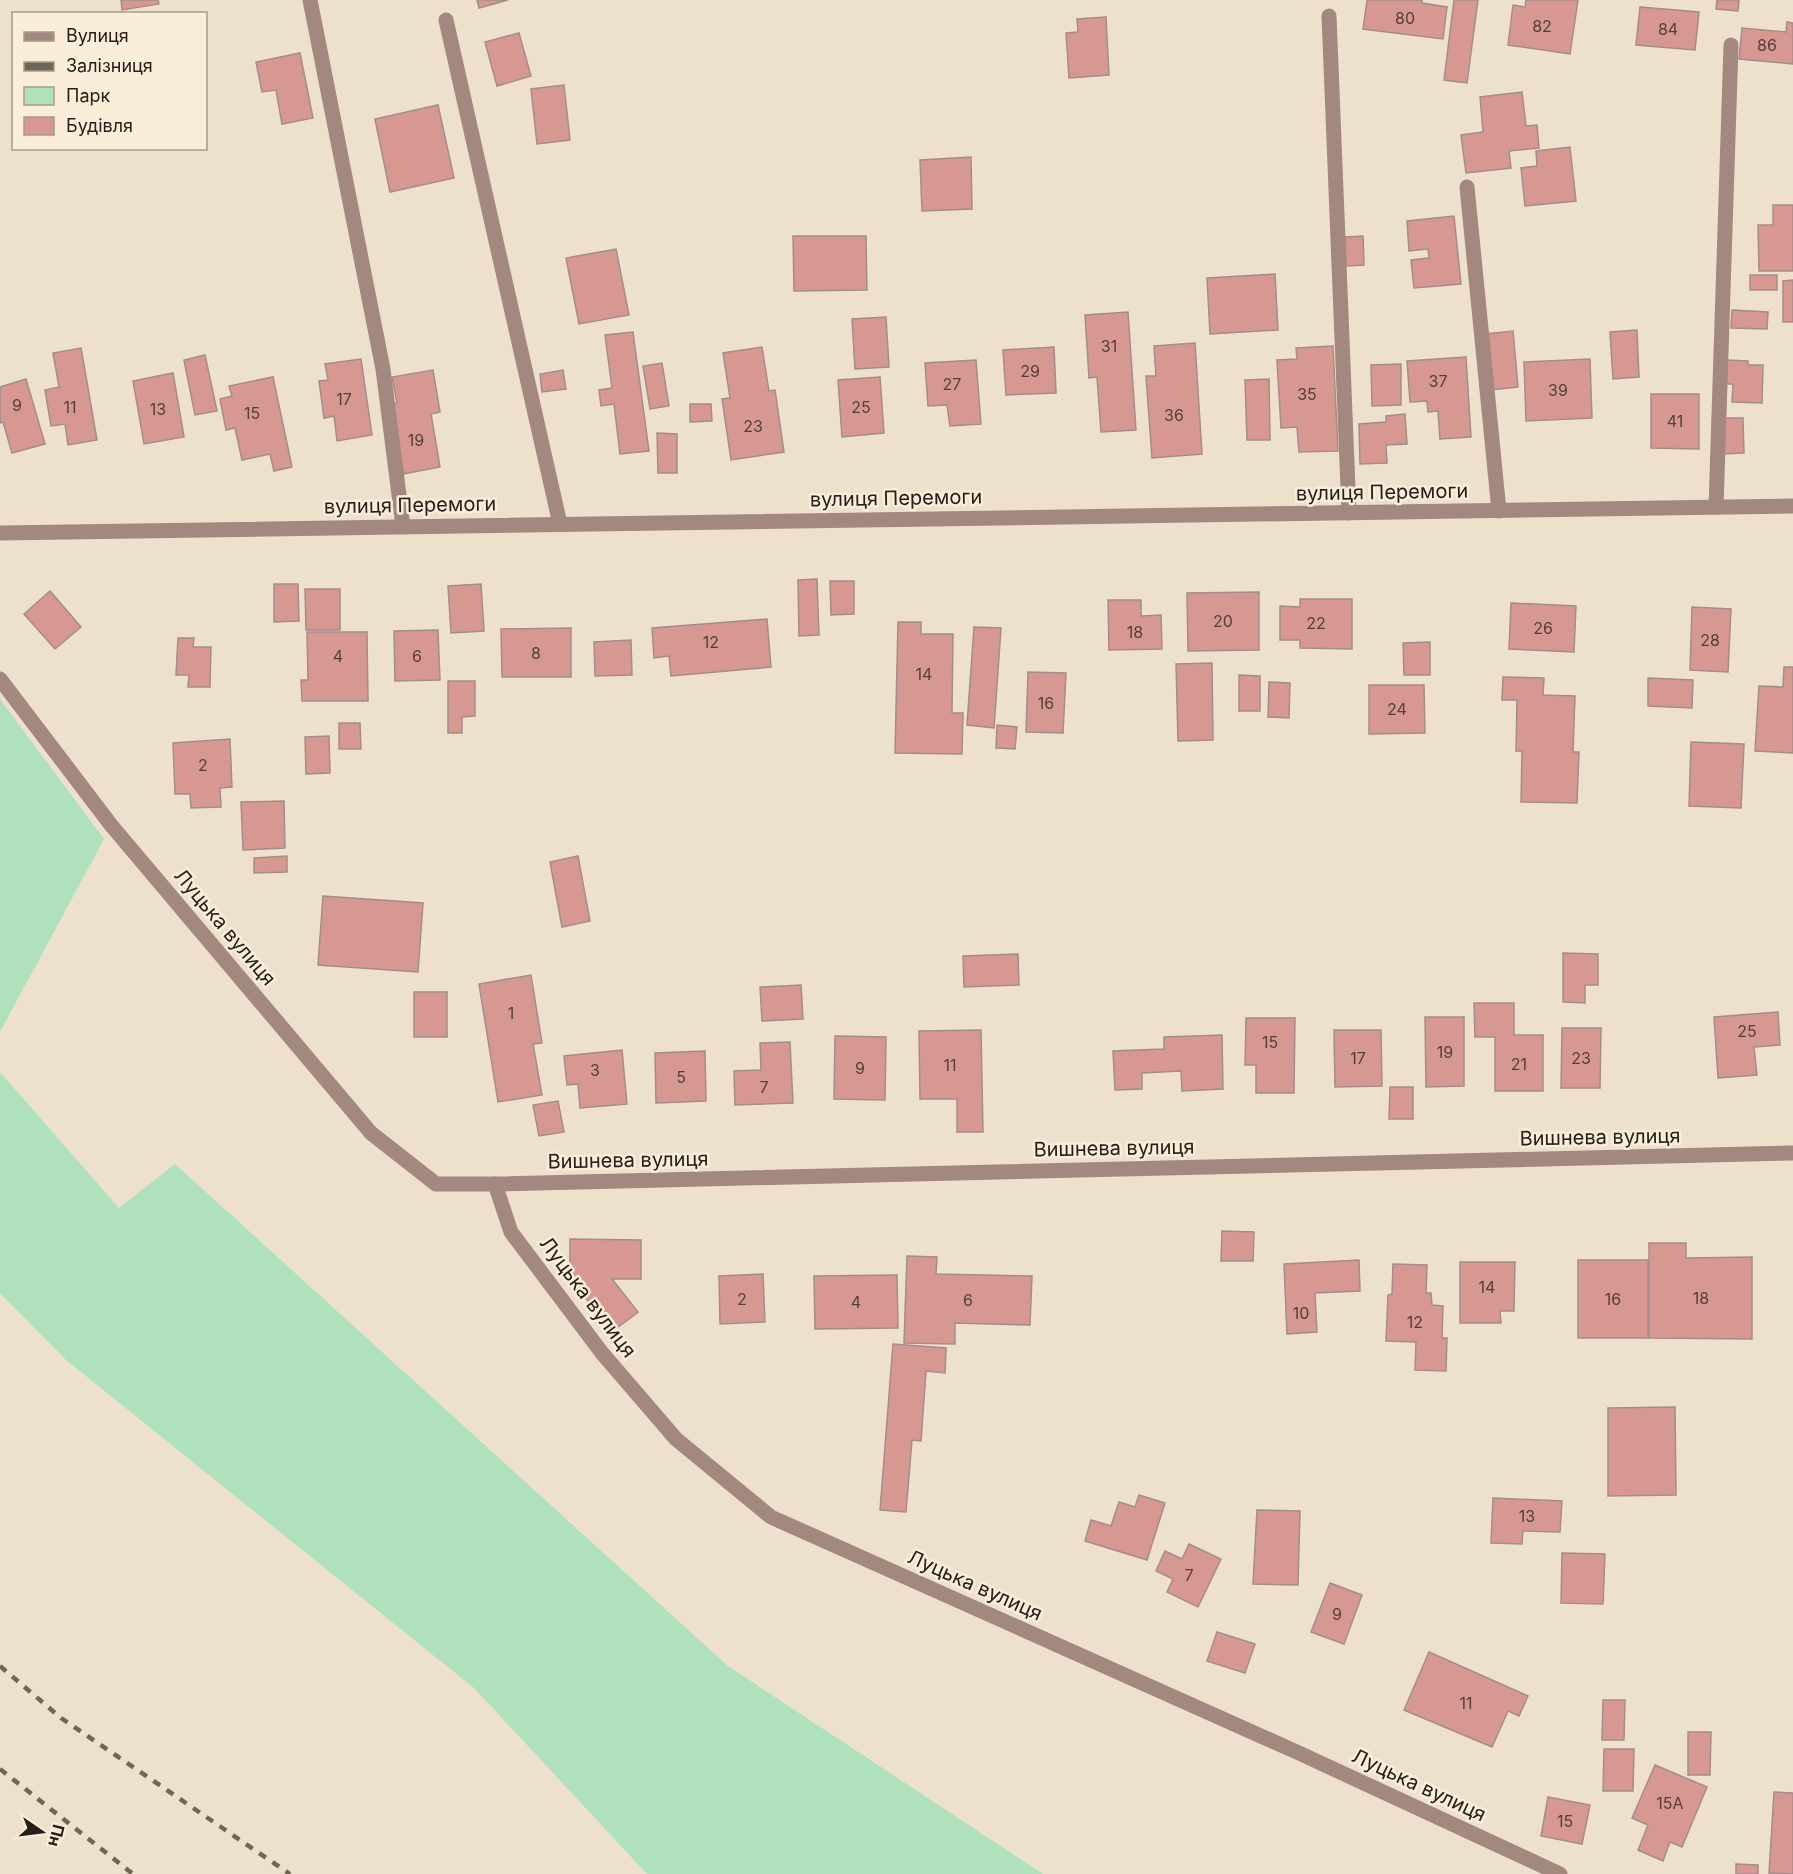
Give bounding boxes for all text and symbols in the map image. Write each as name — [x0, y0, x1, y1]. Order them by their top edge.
house number: 80 — [1395, 8, 1415, 28]
legend — [12, 12, 207, 150]
house number: 82 — [1532, 16, 1552, 36]
house number: 84 — [1658, 19, 1678, 39]
text: Вулиця — [66, 25, 129, 46]
house number: 86 — [1757, 35, 1777, 55]
text: Залізниця — [66, 55, 153, 76]
text: Парк — [66, 85, 111, 106]
text: Будівля — [66, 115, 133, 136]
house number: 31 — [1101, 336, 1117, 356]
house number: 29 — [1020, 361, 1040, 381]
house number: 37 — [1429, 371, 1447, 391]
house number: 27 — [943, 374, 961, 394]
house number: 39 — [1548, 380, 1568, 400]
house number: 35 — [1297, 384, 1317, 404]
house number: 17 — [336, 389, 352, 409]
house number: 9 — [12, 395, 22, 415]
house number: 11 — [63, 397, 77, 417]
house number: 25 — [851, 397, 871, 417]
house number: 13 — [150, 399, 166, 419]
house number: 15 — [244, 403, 260, 423]
house number: 36 — [1164, 405, 1184, 425]
house number: 41 — [1667, 411, 1683, 431]
house number: 23 — [743, 416, 763, 436]
house number: 19 — [408, 430, 424, 450]
street label: вулиця Перемоги — [1296, 478, 1468, 506]
street label: вулиця Перемоги — [810, 484, 982, 512]
street label: вулиця Перемоги — [324, 491, 496, 519]
house number: 20 — [1213, 611, 1233, 631]
house number: 22 — [1306, 613, 1326, 633]
house number: 26 — [1533, 618, 1553, 638]
house number: 18 — [1127, 622, 1143, 642]
house number: 28 — [1700, 630, 1720, 650]
house number: 12 — [703, 632, 719, 652]
house number: 8 — [531, 643, 541, 663]
house number: 4 — [333, 646, 343, 666]
house number: 6 — [412, 646, 422, 666]
house number: 14 — [916, 664, 932, 684]
house number: 16 — [1038, 693, 1054, 713]
house number: 24 — [1387, 699, 1407, 719]
house number: 2 — [198, 755, 208, 775]
street label: Луцька вулиця — [169, 864, 281, 990]
house number: 1 — [508, 1003, 514, 1023]
house number: 25 — [1737, 1021, 1757, 1041]
house number: 15 — [1262, 1032, 1278, 1052]
house number: 19 — [1437, 1042, 1453, 1062]
house number: 17 — [1350, 1048, 1366, 1068]
house number: 23 — [1571, 1048, 1591, 1068]
house number: 21 — [1511, 1054, 1527, 1074]
house number: 11 — [943, 1055, 957, 1075]
house number: 9 — [855, 1058, 865, 1078]
house number: 3 — [590, 1060, 600, 1080]
house number: 5 — [676, 1067, 686, 1087]
house number: 7 — [759, 1077, 769, 1097]
street label: Вишнева вулиця — [1519, 1124, 1681, 1150]
street label: Вишнева вулиця — [1033, 1135, 1195, 1161]
street label: Вишнева вулиця — [547, 1147, 709, 1173]
street label: Луцька вулиця — [535, 1232, 641, 1362]
house number: 14 — [1479, 1277, 1495, 1297]
house number: 18 — [1693, 1288, 1709, 1308]
house number: 2 — [737, 1289, 747, 1309]
house number: 16 — [1605, 1289, 1621, 1309]
house number: 6 — [963, 1290, 973, 1310]
house number: 4 — [851, 1292, 861, 1312]
house number: 10 — [1293, 1303, 1309, 1323]
house number: 12 — [1407, 1312, 1423, 1332]
house number: 13 — [1519, 1506, 1535, 1526]
street label: Луцька вулиця — [904, 1545, 1046, 1625]
house number: 7 — [1184, 1565, 1194, 1585]
house number: 9 — [1332, 1604, 1342, 1624]
house number: 11 — [1459, 1693, 1473, 1713]
street label: Луцька вулиця — [1348, 1743, 1490, 1827]
house number: 15А — [1656, 1793, 1684, 1813]
north arrow — [12, 1802, 72, 1862]
house number: 15 — [1557, 1811, 1573, 1831]
text: Пн — [44, 1823, 69, 1849]

